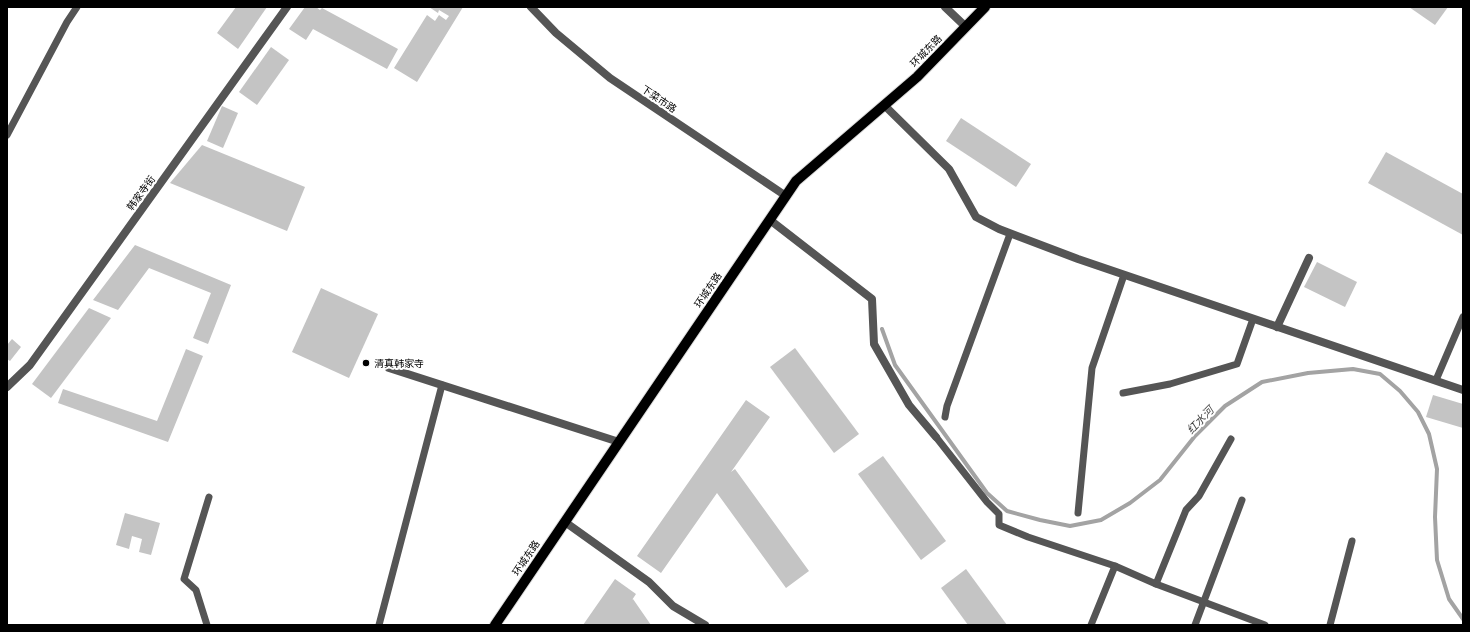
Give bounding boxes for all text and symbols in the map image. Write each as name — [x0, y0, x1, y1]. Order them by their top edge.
street label: 环城东路 — [907, 31, 945, 71]
street label: 下菜市路 — [638, 82, 680, 116]
street label: 韩家寺街 — [123, 172, 159, 214]
street label: 环城东路 — [691, 269, 725, 311]
place label: 清真韩家寺 — [374, 356, 424, 371]
marker: 清真韩家寺 — [361, 358, 371, 368]
water label: 红水河 — [1183, 401, 1219, 437]
street label: 环城东路 — [509, 537, 543, 579]

